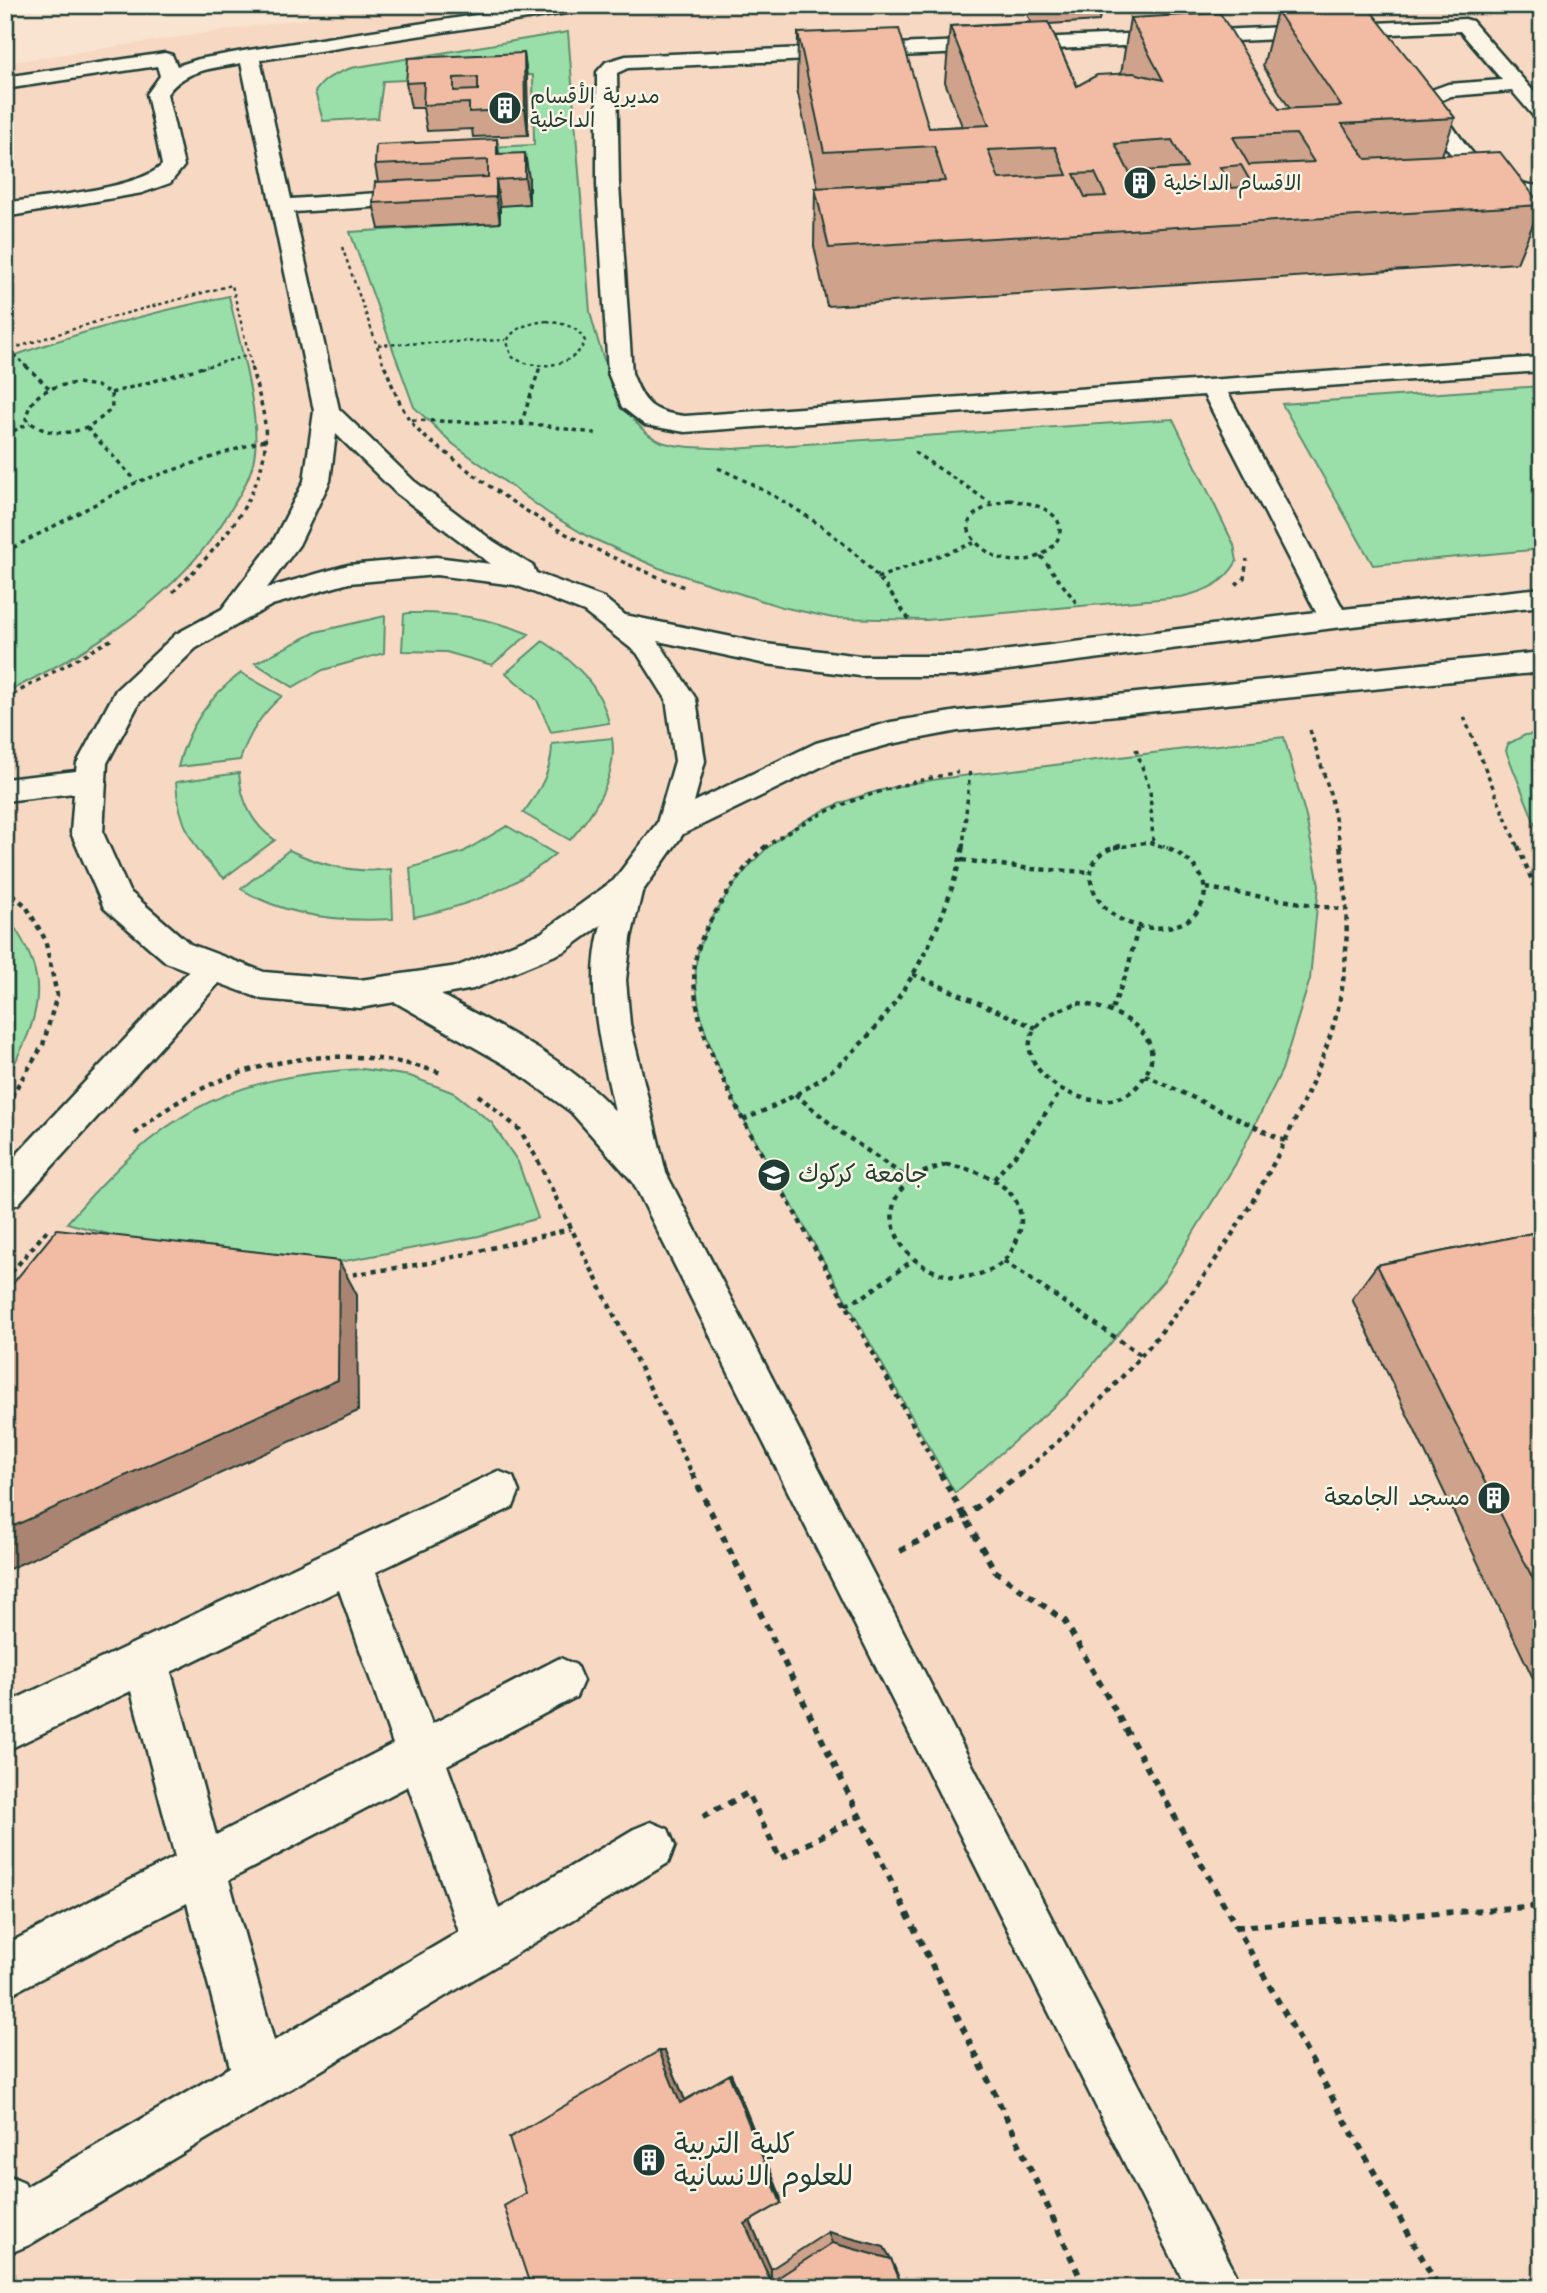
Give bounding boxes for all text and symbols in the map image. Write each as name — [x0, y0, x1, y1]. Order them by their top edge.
place label: مديرية الأقسام الداخلية — [530, 82, 660, 135]
building icon: مديرية الأقسام الداخلية — [486, 89, 524, 127]
building icon: الاقسام الداخلية — [1121, 164, 1159, 202]
place label: الاقسام الداخلية — [1164, 169, 1302, 199]
school or university icon: جامعة كركوك — [755, 1156, 793, 1194]
place label: جامعة كركوك — [798, 1158, 928, 1192]
building icon: مسجد الجامعة — [1475, 1479, 1513, 1517]
place label: مسجد الجامعة — [1324, 1481, 1470, 1515]
place label: كلية التربية للعلوم الانسانية — [674, 2125, 853, 2197]
building icon: كلية التربية للعلوم الانسانية — [630, 2141, 668, 2179]

